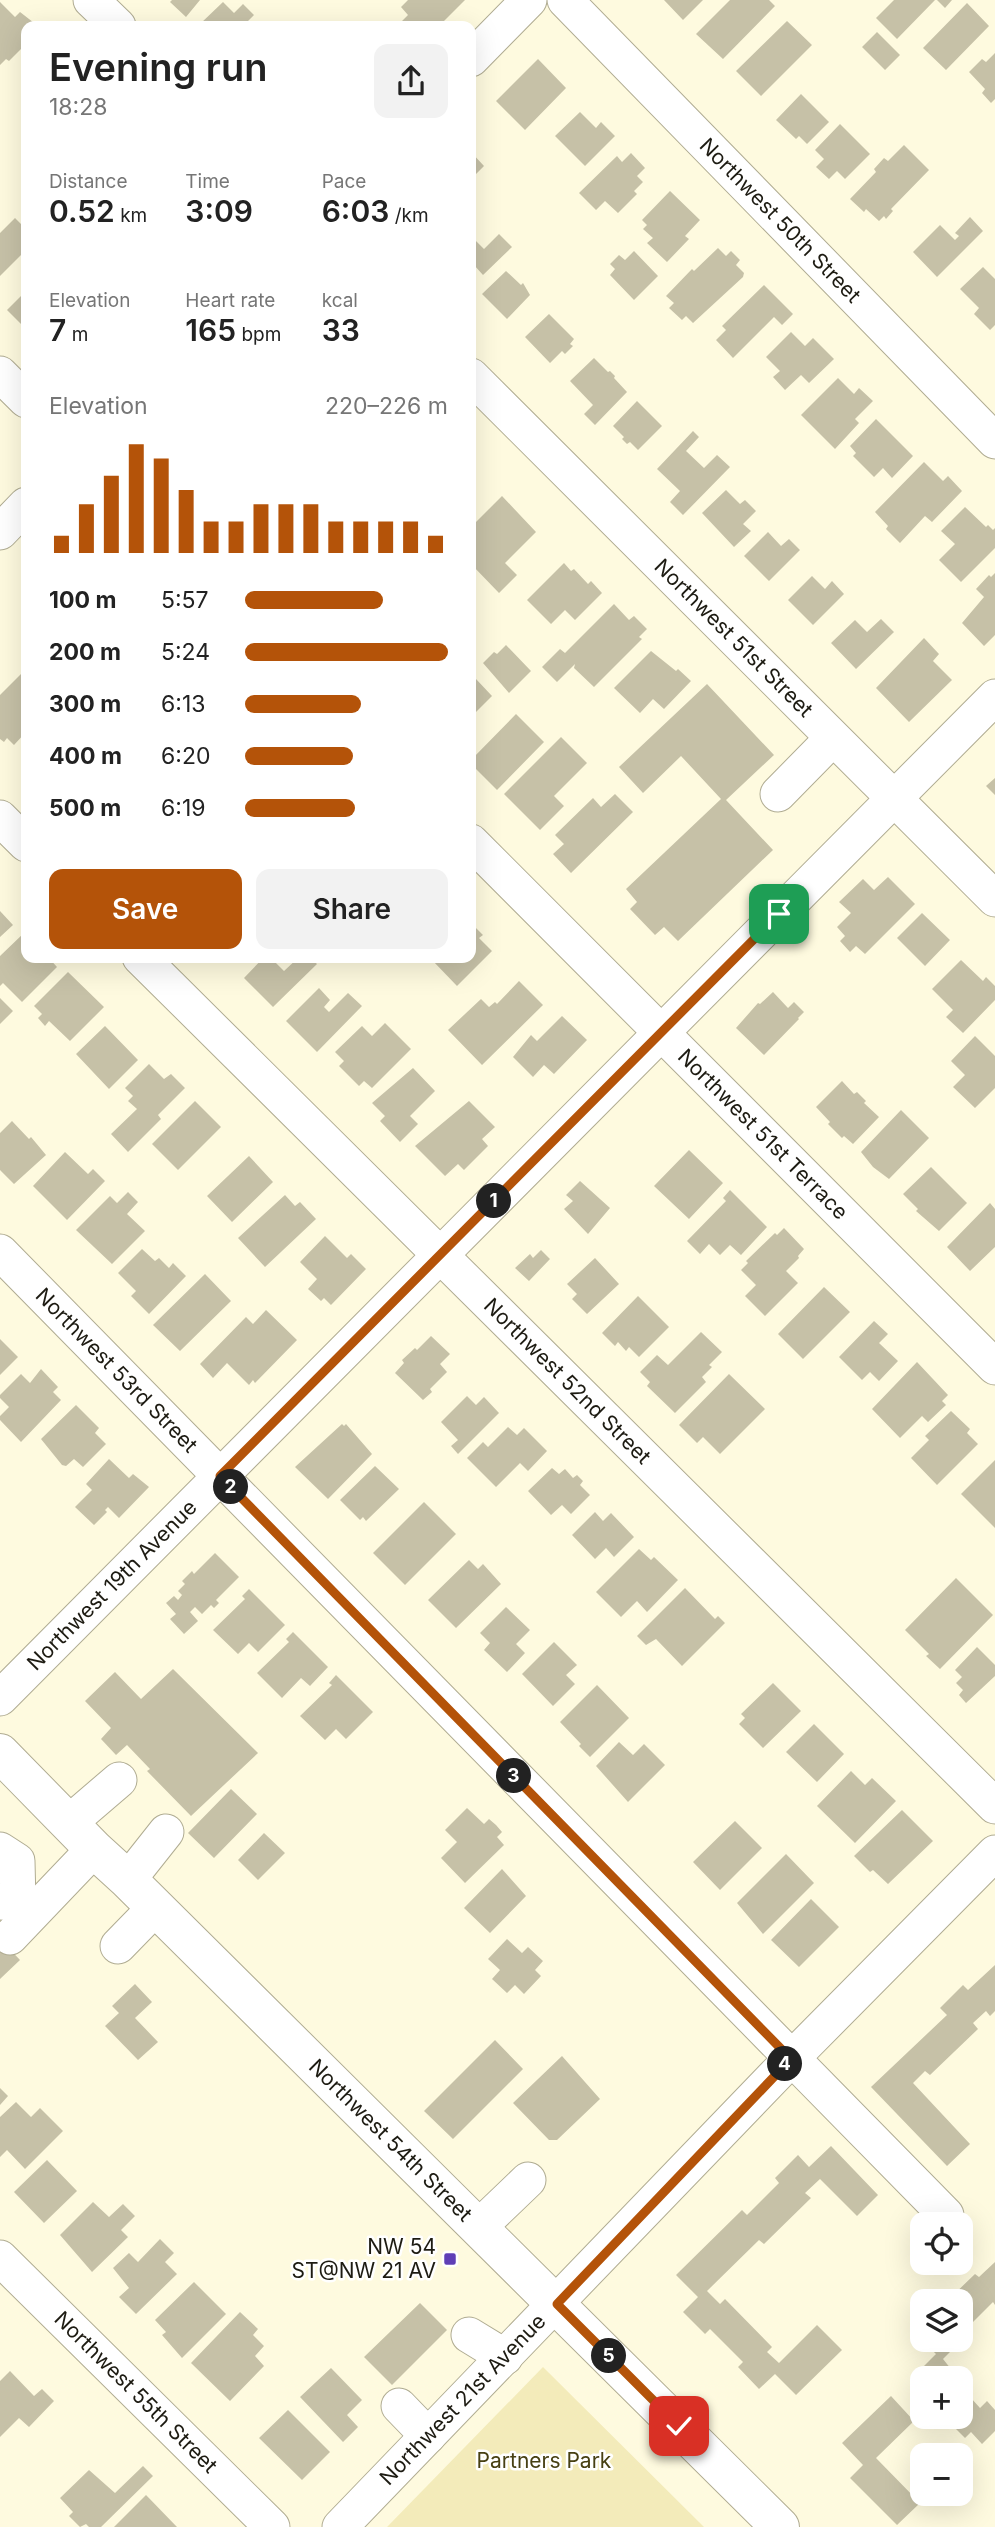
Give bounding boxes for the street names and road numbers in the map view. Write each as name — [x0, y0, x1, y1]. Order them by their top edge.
street label: Northwest 50th Street — [695, 133, 866, 308]
street label: Northwest 51st Street — [650, 554, 818, 722]
street label: Northwest 51st Terrace — [673, 1044, 853, 1224]
street label: Northwest 53rd Street — [31, 1283, 203, 1457]
street label: Northwest 52nd Street — [479, 1293, 656, 1469]
street label: Northwest 19th Avenue — [22, 1495, 202, 1675]
street label: Northwest 54th Street — [304, 2054, 478, 2226]
street label: Northwest 55th Street — [50, 2306, 223, 2478]
street label: Northwest 21st Avenue — [374, 2308, 551, 2490]

